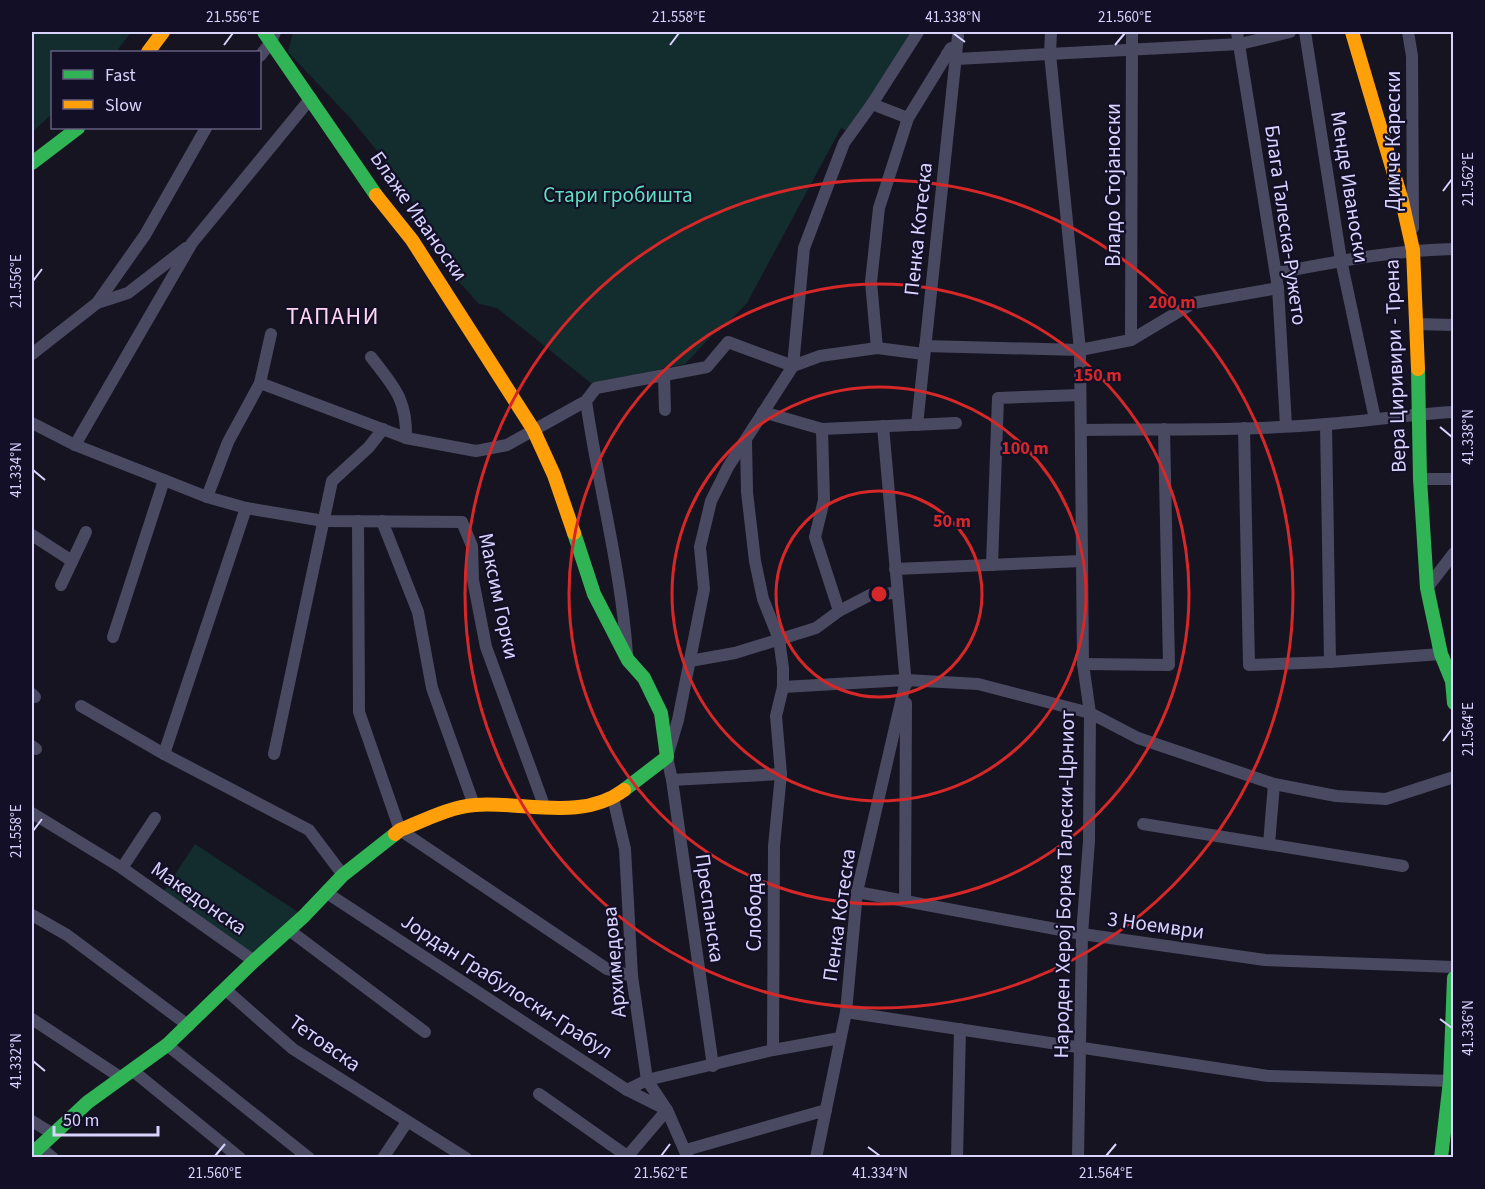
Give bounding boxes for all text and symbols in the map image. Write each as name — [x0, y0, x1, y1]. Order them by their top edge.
text: 21.556°E — [206, 7, 260, 28]
text: 21.558°E — [652, 7, 706, 28]
text: 41.338°N — [925, 7, 981, 28]
text: 21.560°E — [1098, 7, 1152, 28]
legend — [51, 51, 261, 129]
text: Fast — [105, 63, 136, 88]
street label: Димче Карески — [1378, 71, 1408, 211]
text: Slow — [105, 93, 142, 118]
street label: Владо Стојаноски — [1098, 103, 1128, 267]
street label: Менде Иваноски — [1323, 109, 1377, 265]
street label: Блага Талеска-Ружето — [1257, 123, 1315, 327]
street label: Блаже Иваноски — [363, 145, 475, 287]
text: 21.562°E — [1458, 152, 1479, 206]
street label: Пенка Котеска — [896, 161, 940, 297]
park label: Стари гробишта — [543, 180, 693, 210]
text: 21.556°E — [6, 254, 27, 308]
street label: Вера Циривири - Трена — [1376, 259, 1414, 473]
text: 200 m — [1148, 290, 1196, 315]
district label: ТАПАНИ — [286, 299, 380, 334]
text: 150 m — [1074, 363, 1122, 388]
text: 41.338°N — [1458, 409, 1479, 465]
text: 100 m — [1001, 436, 1049, 461]
text: 41.334°N — [6, 442, 27, 498]
text: 50 m — [933, 509, 971, 534]
street label: Максим Горки — [471, 530, 527, 662]
centre of rings — [869, 584, 889, 604]
text: 21.564°E — [1458, 702, 1479, 756]
street label: Народен Херој Борка Талески-Црниот — [1046, 709, 1082, 1059]
text: 21.558°E — [6, 804, 27, 858]
street label: Пенка Котеска — [815, 847, 863, 983]
street label: Преспанска — [688, 852, 732, 964]
street label: Македонска — [145, 854, 253, 942]
street label: Слобода — [739, 872, 769, 952]
street label: 3 Ноември — [1106, 903, 1206, 947]
street label: Архимедова — [594, 905, 634, 1019]
street label: Јордан Грабулоски-Грабул — [395, 906, 619, 1066]
text: 41.336°N — [1458, 1000, 1479, 1056]
street label: Тетовска — [283, 1007, 367, 1079]
text: 41.332°N — [6, 1033, 27, 1089]
scale bar — [54, 1099, 158, 1137]
text: 50 m — [63, 1108, 99, 1133]
text: 21.560°E — [188, 1163, 242, 1184]
text: 21.562°E — [634, 1163, 688, 1184]
text: 41.334°N — [852, 1163, 908, 1184]
text: 21.564°E — [1079, 1163, 1133, 1184]

